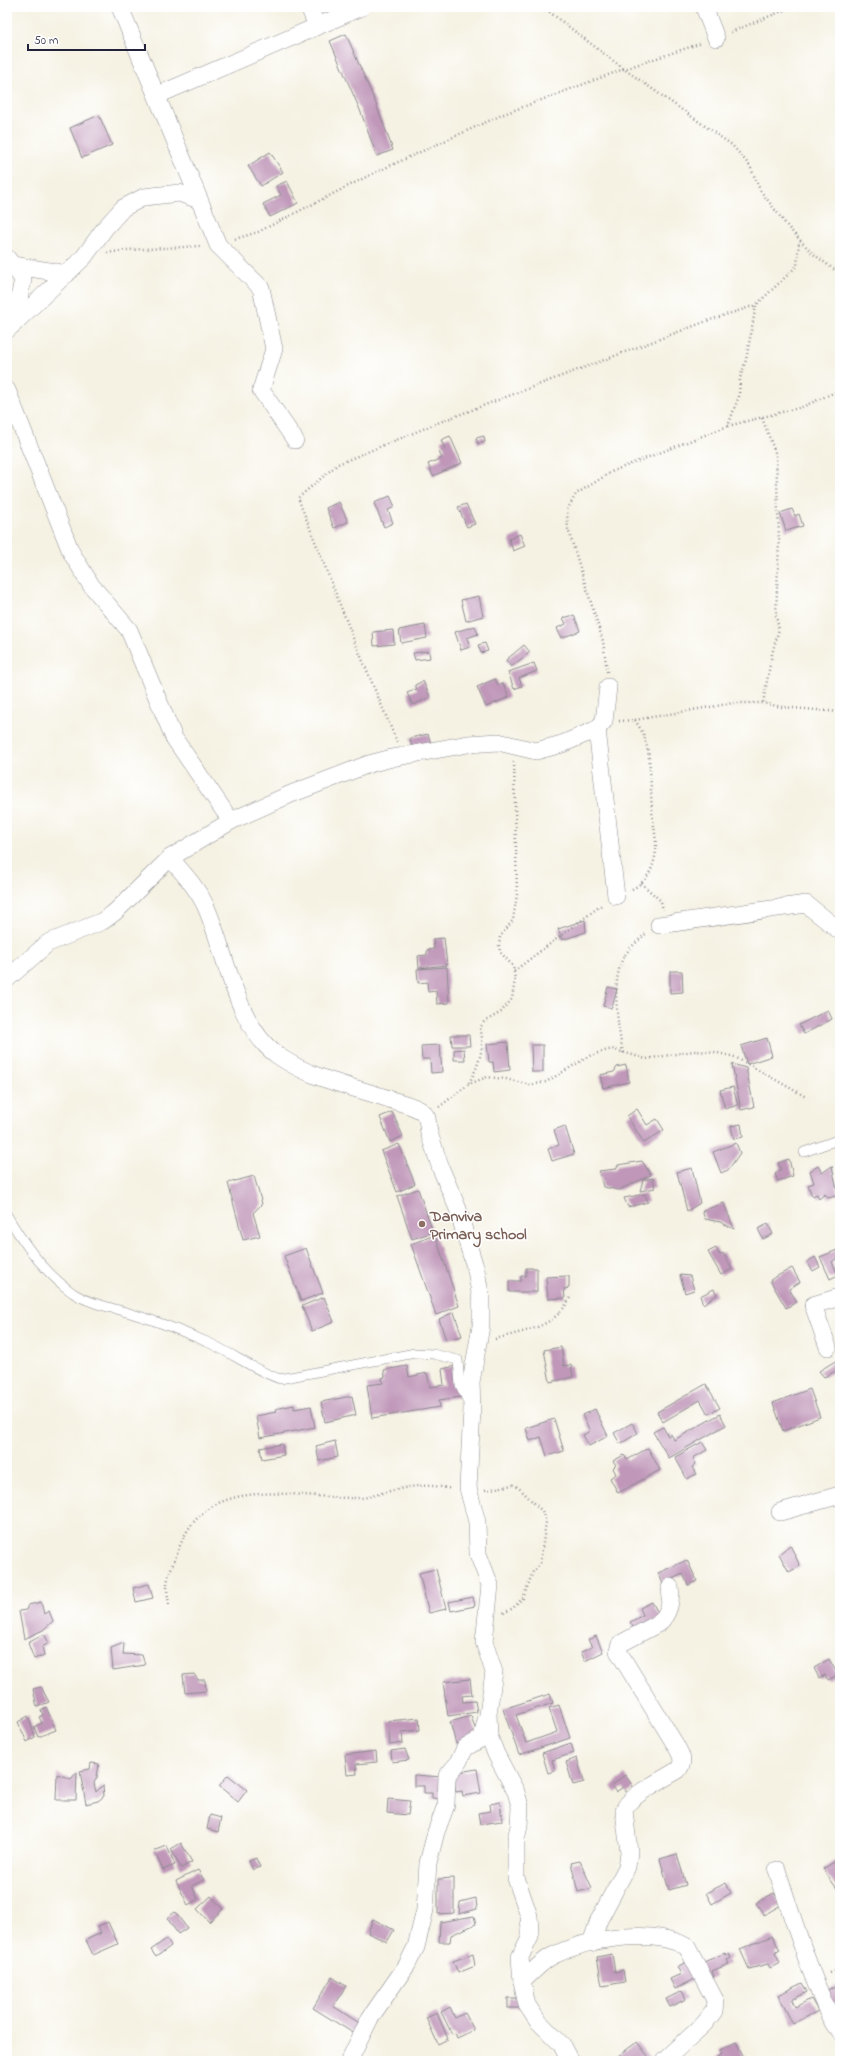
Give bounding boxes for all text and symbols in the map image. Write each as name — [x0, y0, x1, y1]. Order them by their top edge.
scale bar — [28, 26, 145, 52]
text: 50 m — [34, 32, 58, 50]
place label: Danviva Primary school — [429, 1205, 527, 1248]
marker: Danviva Primary school — [417, 1219, 427, 1229]

